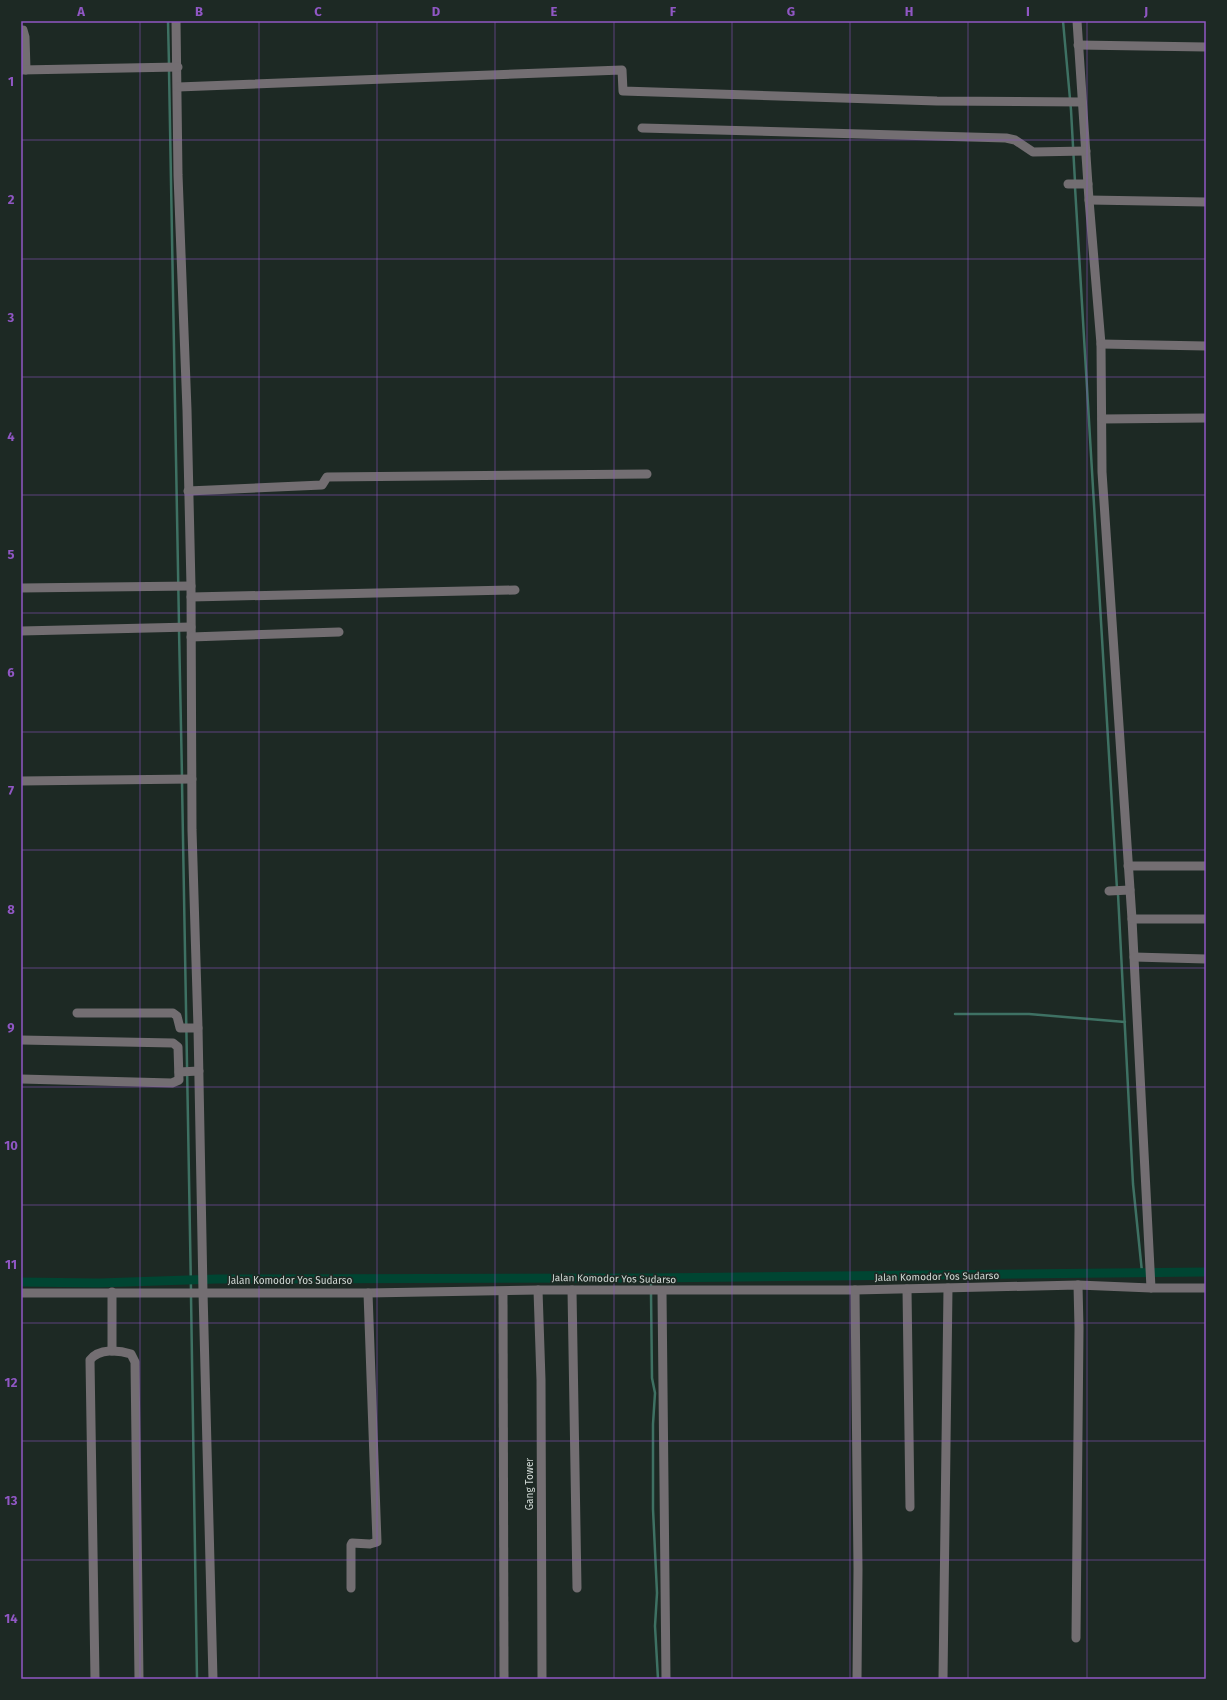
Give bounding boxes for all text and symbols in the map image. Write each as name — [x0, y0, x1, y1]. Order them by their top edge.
text: A — [76, 4, 85, 19]
text: B — [195, 4, 203, 19]
text: C — [314, 4, 322, 19]
text: D — [432, 4, 441, 19]
text: E — [551, 4, 558, 19]
text: F — [670, 4, 677, 19]
text: G — [787, 4, 795, 19]
text: H — [905, 4, 913, 19]
text: I — [1026, 4, 1030, 19]
text: J — [1143, 4, 1148, 19]
text: 1 — [8, 74, 14, 89]
text: 2 — [8, 192, 15, 207]
text: 3 — [7, 310, 15, 325]
text: 4 — [7, 429, 15, 444]
text: 5 — [8, 547, 15, 562]
text: 6 — [7, 665, 15, 680]
text: 7 — [8, 783, 14, 798]
text: 8 — [7, 902, 15, 917]
text: 9 — [7, 1020, 15, 1035]
text: 10 — [4, 1138, 18, 1153]
text: 11 — [5, 1257, 17, 1272]
street label: Jalan Komodor Yos Sudarso — [875, 1270, 1000, 1284]
street label: Jalan Komodor Yos Sudarso — [552, 1272, 677, 1286]
street label: Jalan Komodor Yos Sudarso — [228, 1275, 352, 1287]
text: 12 — [5, 1375, 18, 1390]
street label: Gang Tower — [524, 1458, 536, 1510]
text: 13 — [5, 1493, 18, 1508]
text: 14 — [4, 1611, 18, 1626]

